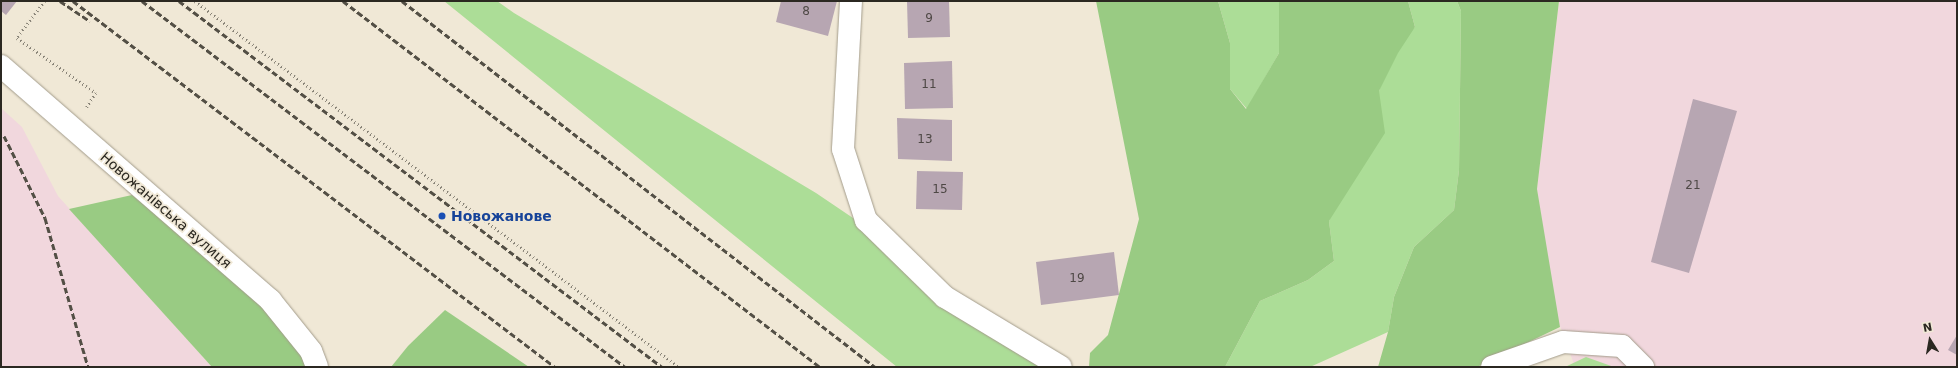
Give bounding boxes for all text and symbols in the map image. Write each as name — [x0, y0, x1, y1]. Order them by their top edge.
house number: 8 — [802, 5, 810, 19]
house number: 9 — [925, 12, 933, 26]
house number: 11 — [921, 78, 937, 92]
house number: 13 — [917, 133, 933, 147]
street label: Новожанівська вулиця — [97, 148, 235, 272]
house number: 21 — [1685, 179, 1701, 193]
house number: 15 — [932, 183, 948, 197]
place label: Новожанове — [451, 208, 552, 224]
marker: Новожанове — [436, 210, 448, 222]
house number: 19 — [1069, 272, 1085, 286]
north arrow — [1910, 320, 1950, 360]
text: N — [1922, 320, 1933, 335]

